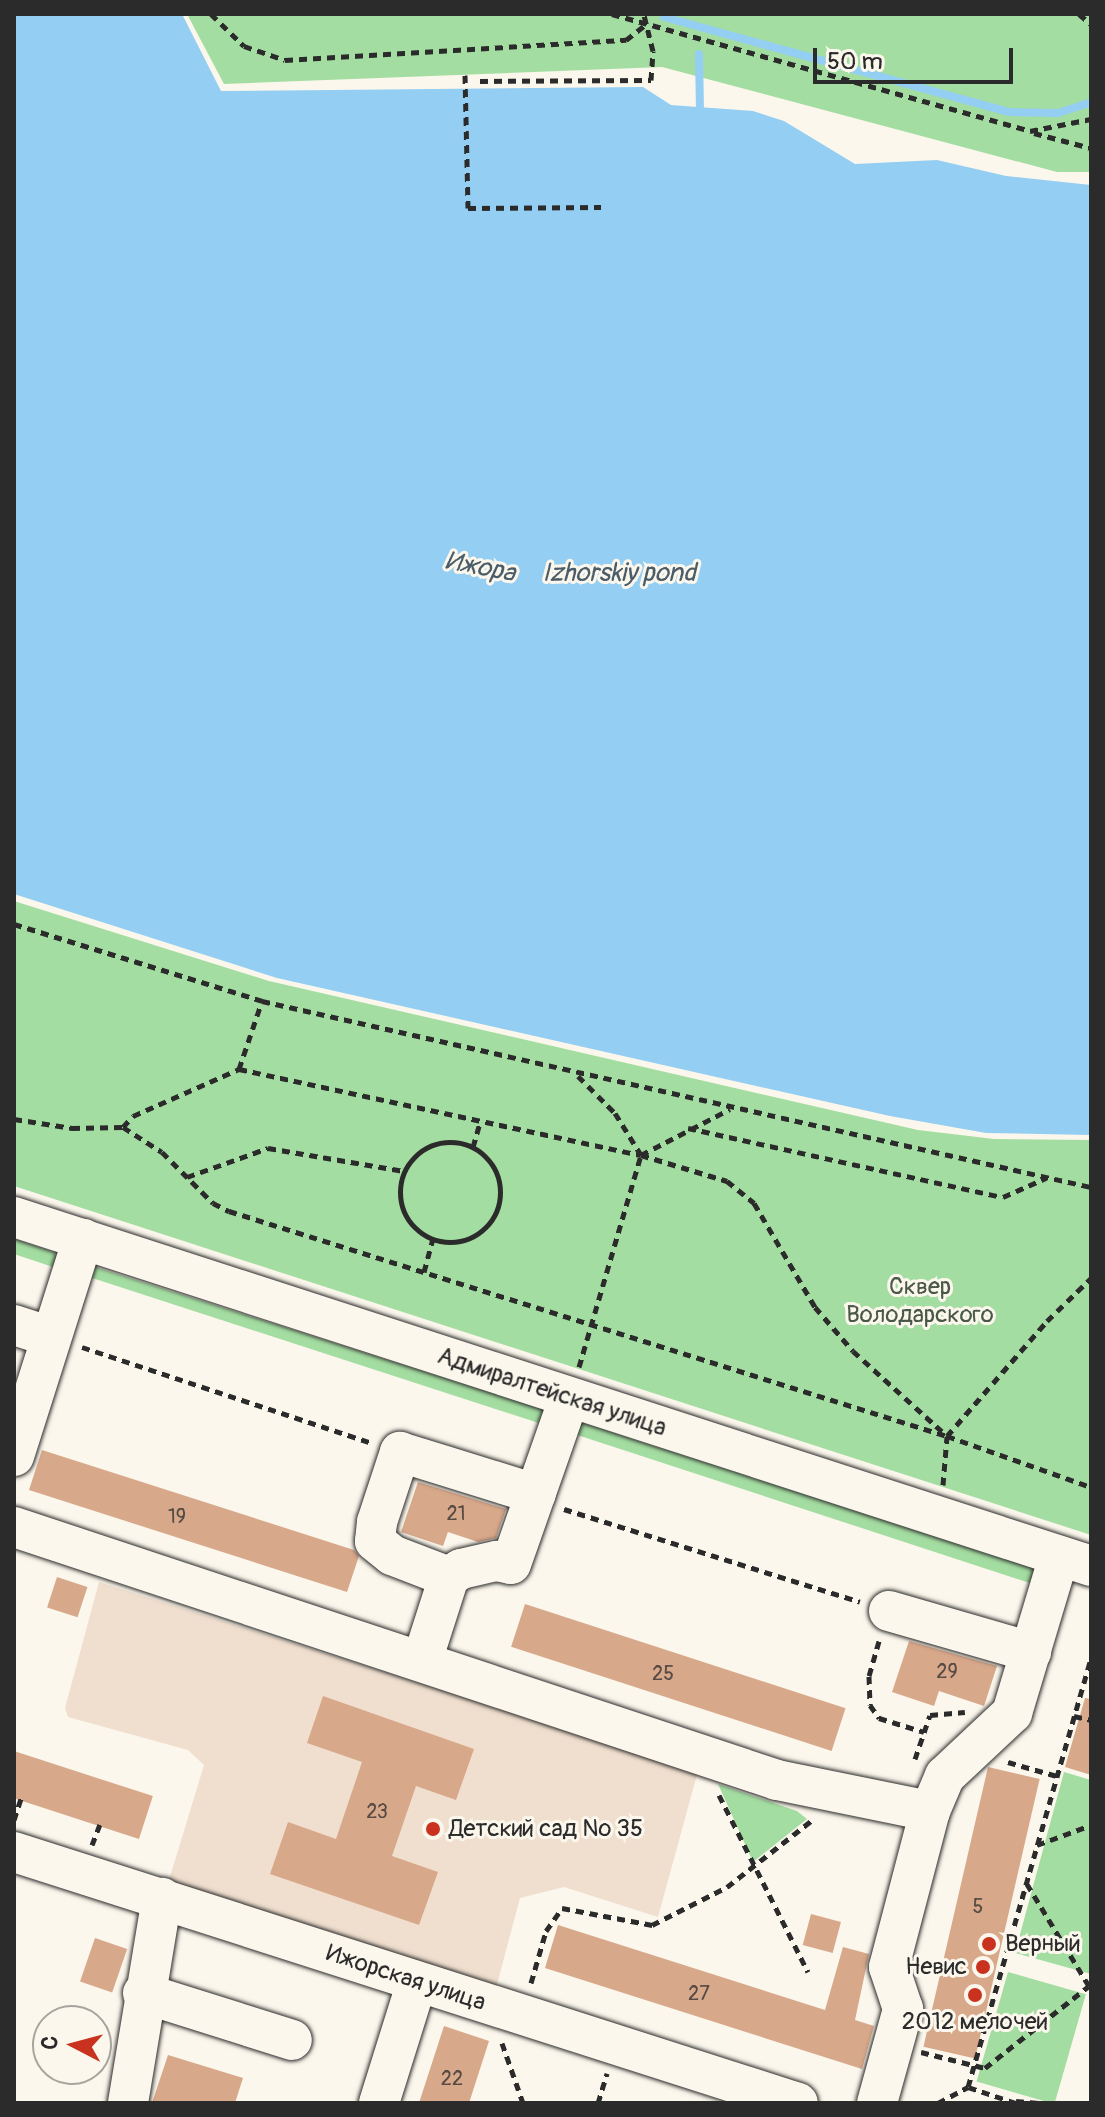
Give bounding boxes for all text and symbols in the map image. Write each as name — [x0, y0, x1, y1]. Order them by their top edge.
scale bar — [817, 32, 1017, 82]
text: 50 m — [827, 47, 883, 76]
water label: Ижора — [442, 546, 518, 590]
water label: Izhorskiy pond — [542, 558, 696, 590]
park label: Сквер Володарского — [846, 1273, 994, 1329]
street label: Адмиралтейская улица — [434, 1341, 670, 1443]
house number: 21 — [447, 1501, 465, 1525]
house number: 19 — [168, 1504, 186, 1528]
house number: 29 — [936, 1659, 958, 1683]
house number: 25 — [652, 1661, 674, 1685]
house number: 23 — [366, 1799, 388, 1823]
place label: Детский сад № 35 — [449, 1815, 643, 1843]
marker: Детский сад № 35 — [424, 1820, 442, 1838]
house number: 5 — [973, 1894, 983, 1918]
place label: Верный — [1005, 1930, 1081, 1958]
marker: Верный — [980, 1935, 998, 1953]
street label: Ижорская улица — [323, 1939, 489, 2017]
place label: Невис — [905, 1953, 967, 1981]
marker: Невис — [974, 1958, 992, 1976]
house number: 27 — [688, 1981, 710, 2005]
marker: 2012 мелочей — [966, 1986, 984, 2004]
north arrow — [32, 2005, 112, 2085]
place label: 2012 мелочей — [902, 2008, 1048, 2036]
text: С — [35, 2034, 65, 2051]
house number: 22 — [441, 2066, 463, 2090]

